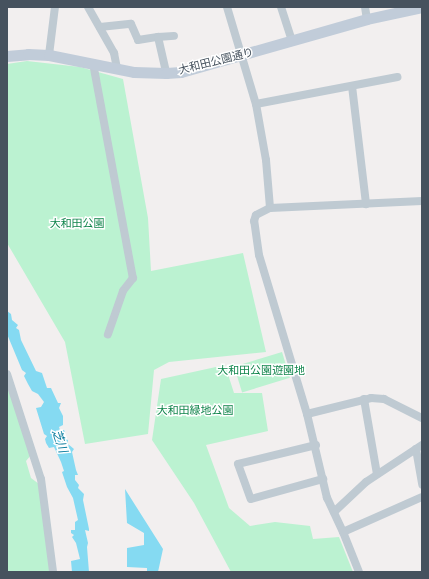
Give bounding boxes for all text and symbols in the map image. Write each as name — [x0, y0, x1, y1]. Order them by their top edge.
street label: 大和田公園通り — [177, 45, 255, 77]
park label: 大和田公園 — [50, 216, 104, 230]
park label: 大和田公園遊園地 — [217, 363, 305, 377]
park label: 大和田緑地公園 — [157, 403, 233, 417]
water label: 芝川 — [49, 427, 71, 455]

